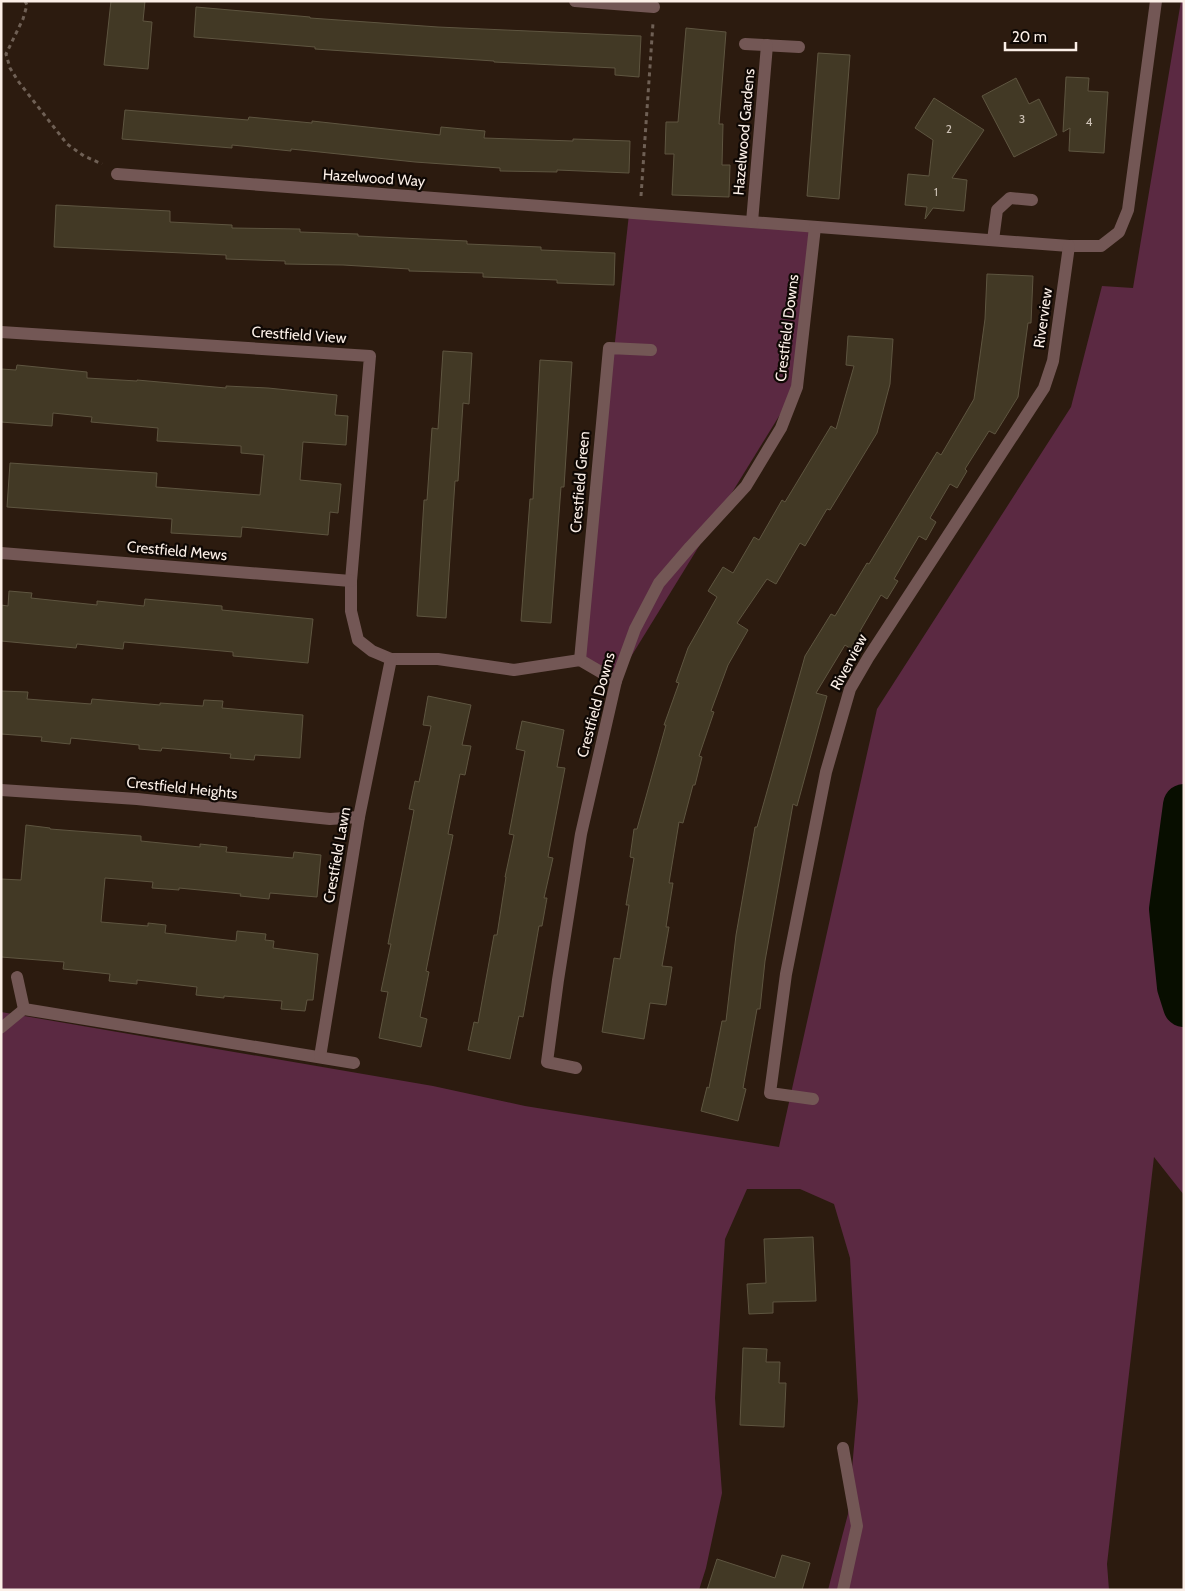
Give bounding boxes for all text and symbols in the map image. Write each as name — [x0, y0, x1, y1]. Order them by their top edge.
scale bar — [1005, 20, 1076, 52]
text: 20 m — [1012, 28, 1047, 46]
street label: Hazelwood Gardens — [729, 68, 759, 196]
house number: 3 — [1019, 111, 1025, 126]
house number: 4 — [1086, 114, 1093, 129]
house number: 2 — [946, 121, 952, 136]
street label: Hazelwood Way — [322, 165, 426, 191]
house number: 1 — [934, 184, 938, 199]
street label: Crestfield Downs — [771, 273, 803, 383]
street label: Riverview — [1030, 286, 1056, 349]
street label: Crestfield View — [251, 323, 347, 347]
street label: Crestfield Green — [567, 430, 593, 534]
street label: Crestfield Mews — [126, 538, 228, 564]
street label: Riverview — [827, 631, 871, 693]
street label: Crestfield Downs — [573, 650, 619, 760]
street label: Crestfield Heights — [126, 773, 238, 803]
street label: Crestfield Lawn — [320, 805, 354, 905]

